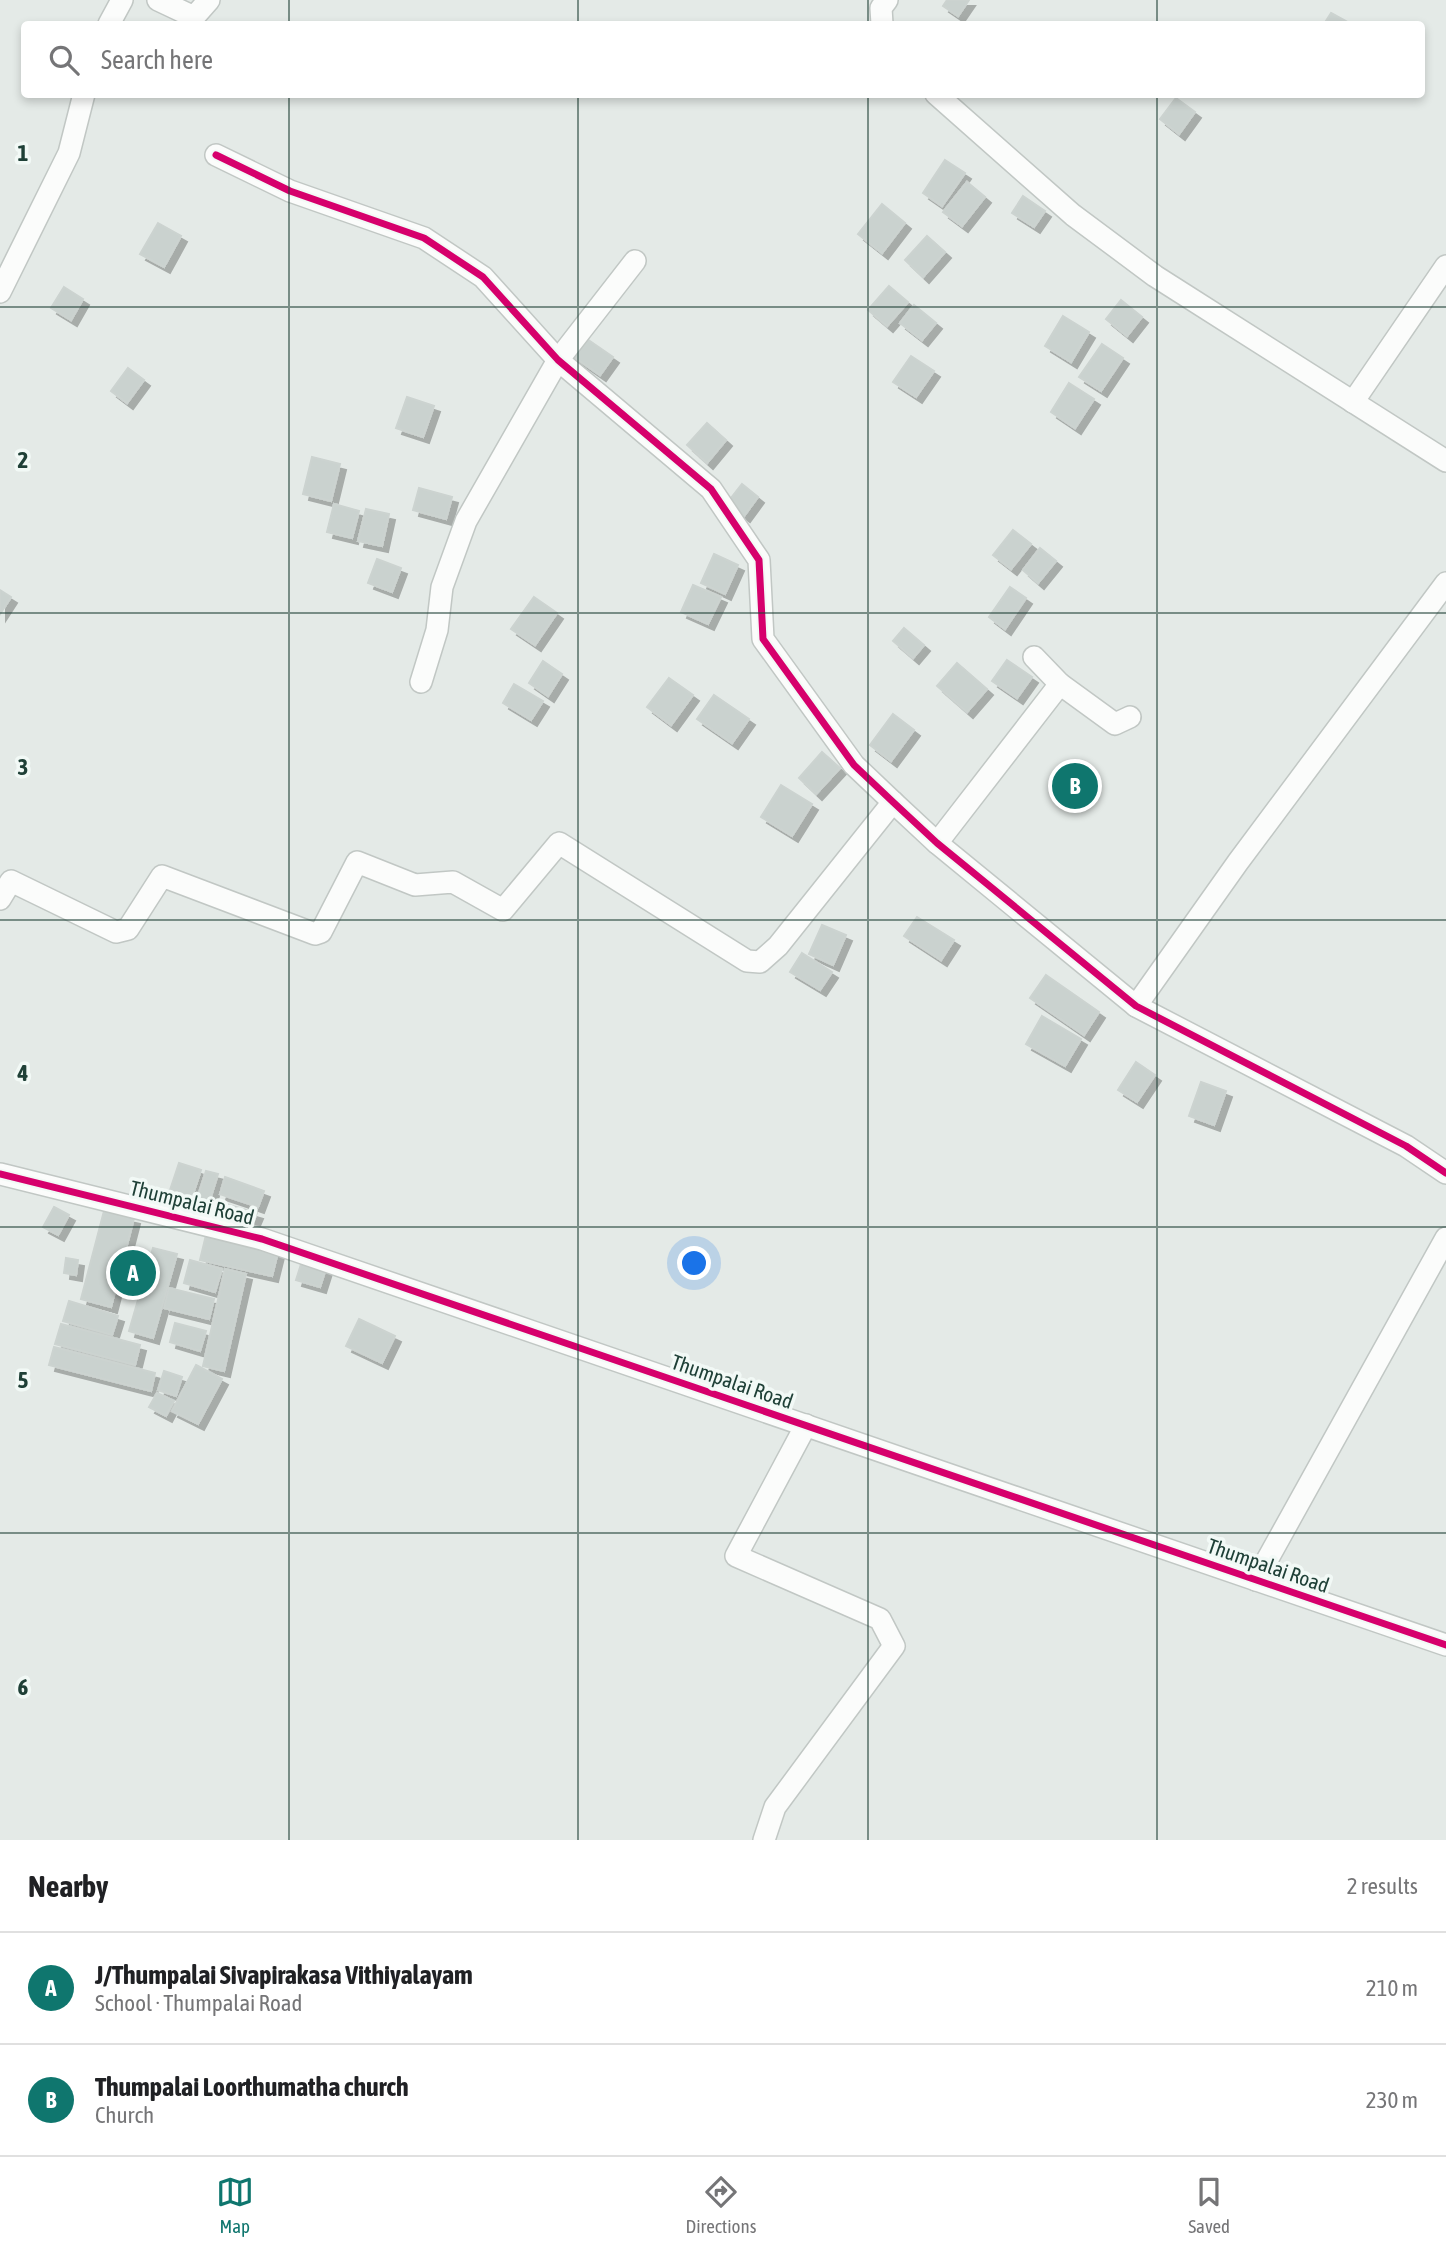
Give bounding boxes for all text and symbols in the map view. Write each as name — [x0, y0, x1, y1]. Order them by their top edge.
search box — [21, 21, 1425, 98]
icon: search — [45, 41, 83, 79]
text: Search here — [101, 45, 213, 75]
text: 1 — [18, 140, 29, 166]
text: 2 — [18, 447, 28, 473]
text: 3 — [18, 754, 28, 780]
pin: B — [1052, 760, 1098, 812]
text: 4 — [17, 1060, 29, 1086]
street label: Thumpalai Road — [128, 1175, 257, 1229]
your location — [677, 1246, 711, 1280]
pin: A — [110, 1247, 156, 1299]
street label: Thumpalai Road — [668, 1349, 796, 1413]
text: 5 — [18, 1367, 29, 1393]
street label: Thumpalai Road — [1204, 1533, 1332, 1597]
text: 6 — [18, 1674, 29, 1700]
text: Nearby — [28, 1869, 108, 1903]
text: 2 results — [1347, 1873, 1418, 1899]
text: J/Thumpalai Sivapirakasa Vithiyalayam — [95, 1960, 473, 1990]
text: A — [45, 1975, 57, 2001]
text: 210 m — [1366, 1975, 1418, 2001]
text: School · Thumpalai Road — [95, 1990, 302, 2016]
text: Thumpalai Loorthumatha church — [95, 2072, 409, 2102]
text: B — [46, 2087, 56, 2113]
text: 230 m — [1366, 2087, 1418, 2113]
text: Church — [95, 2102, 154, 2128]
tab: Map — [216, 2173, 254, 2237]
tab: Directions — [686, 2173, 756, 2237]
tab: Saved — [1188, 2173, 1230, 2237]

